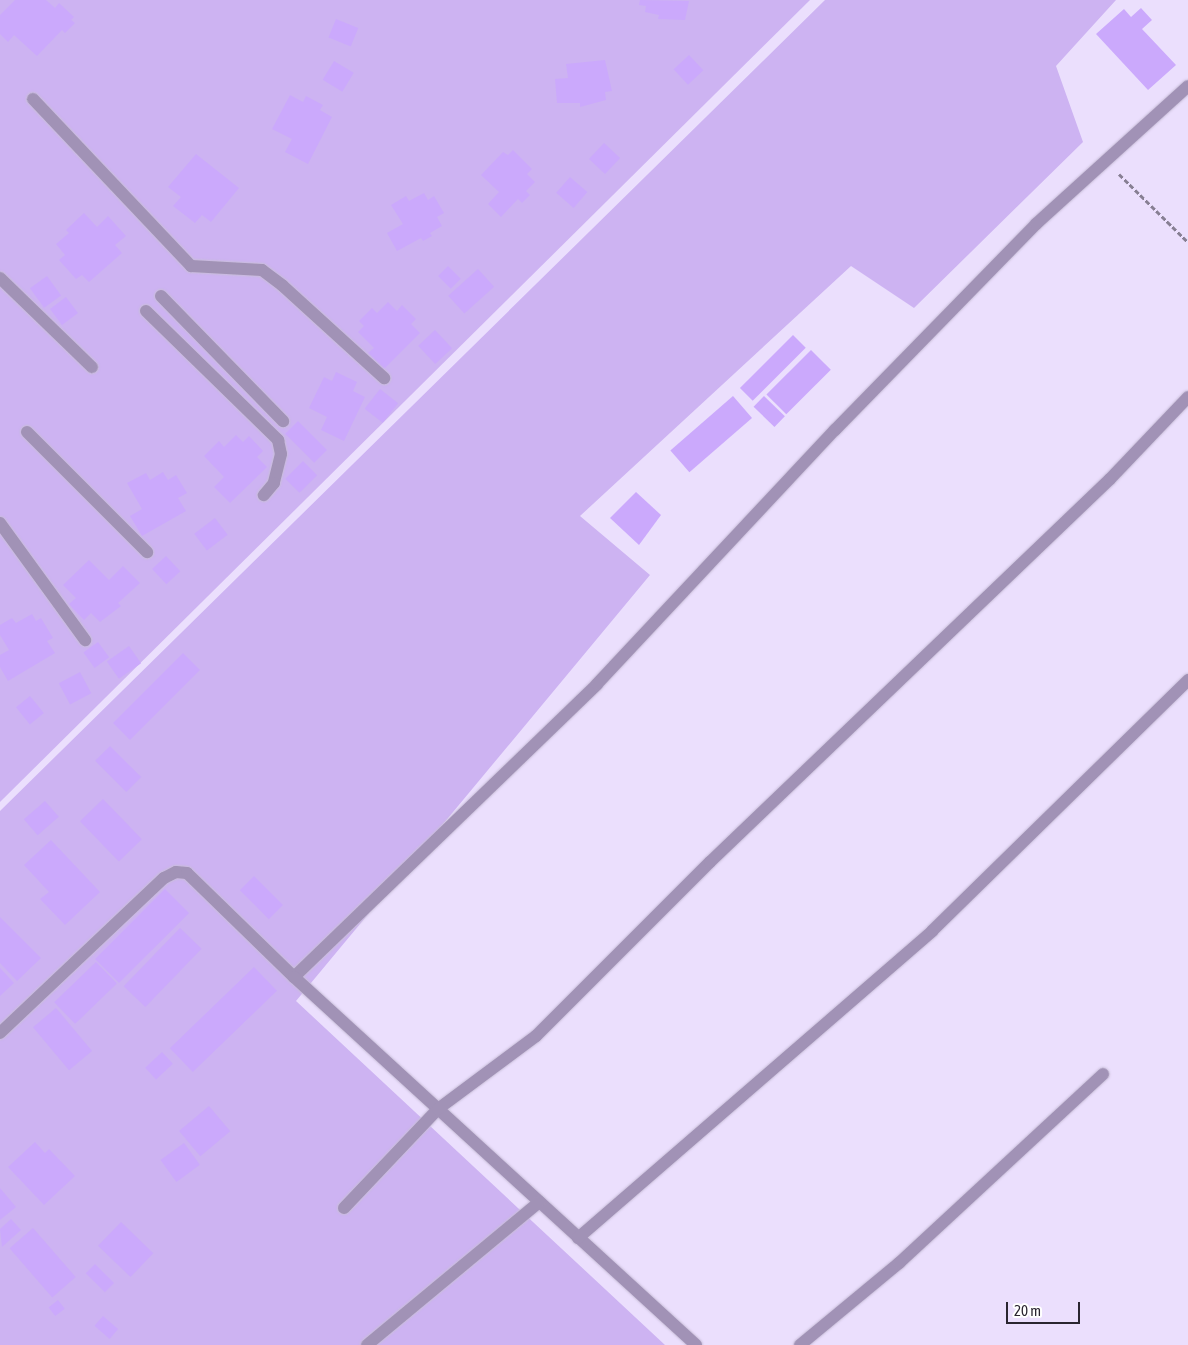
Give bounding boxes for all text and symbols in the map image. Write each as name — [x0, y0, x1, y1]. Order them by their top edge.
scale bar — [1008, 1292, 1082, 1324]
text: 20 m — [1014, 1302, 1041, 1319]

